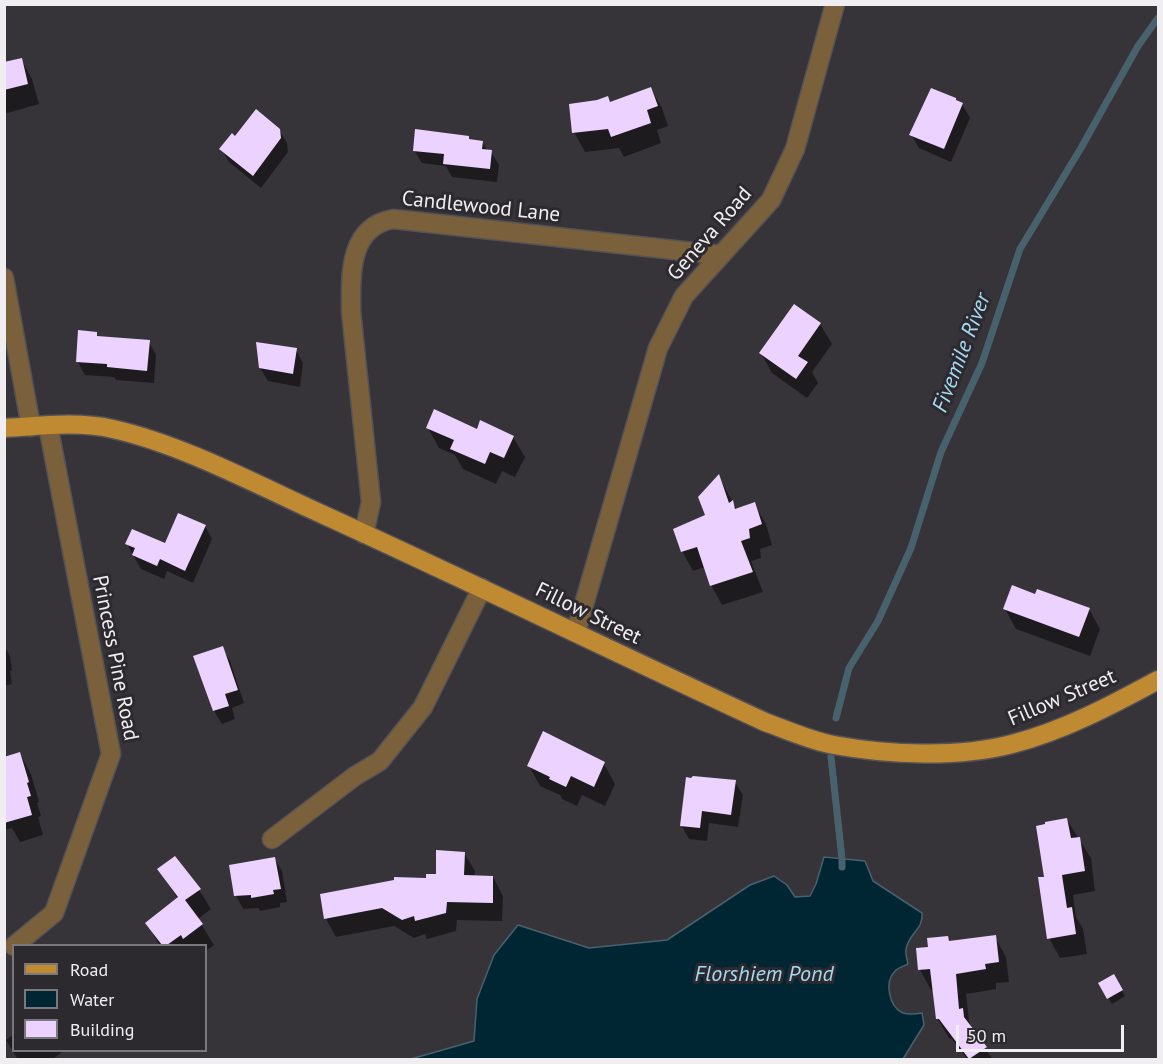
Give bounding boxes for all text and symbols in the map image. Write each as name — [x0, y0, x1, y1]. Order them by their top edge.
street label: Geneva Road — [662, 182, 758, 286]
street label: Candlewood Lane — [401, 186, 561, 228]
water label: Fivemile River — [927, 290, 997, 416]
street label: Princess Pine Road — [87, 573, 143, 743]
street label: Fillow Street — [531, 578, 645, 650]
street label: Fillow Street — [1004, 664, 1120, 732]
legend — [12, 944, 207, 1052]
text: Road — [70, 958, 108, 981]
water label: Florshiem Pond — [694, 962, 834, 988]
text: Water — [70, 988, 114, 1011]
scale bar — [959, 1013, 1127, 1051]
text: Building — [70, 1018, 134, 1041]
text: 50 m — [967, 1024, 1006, 1047]

